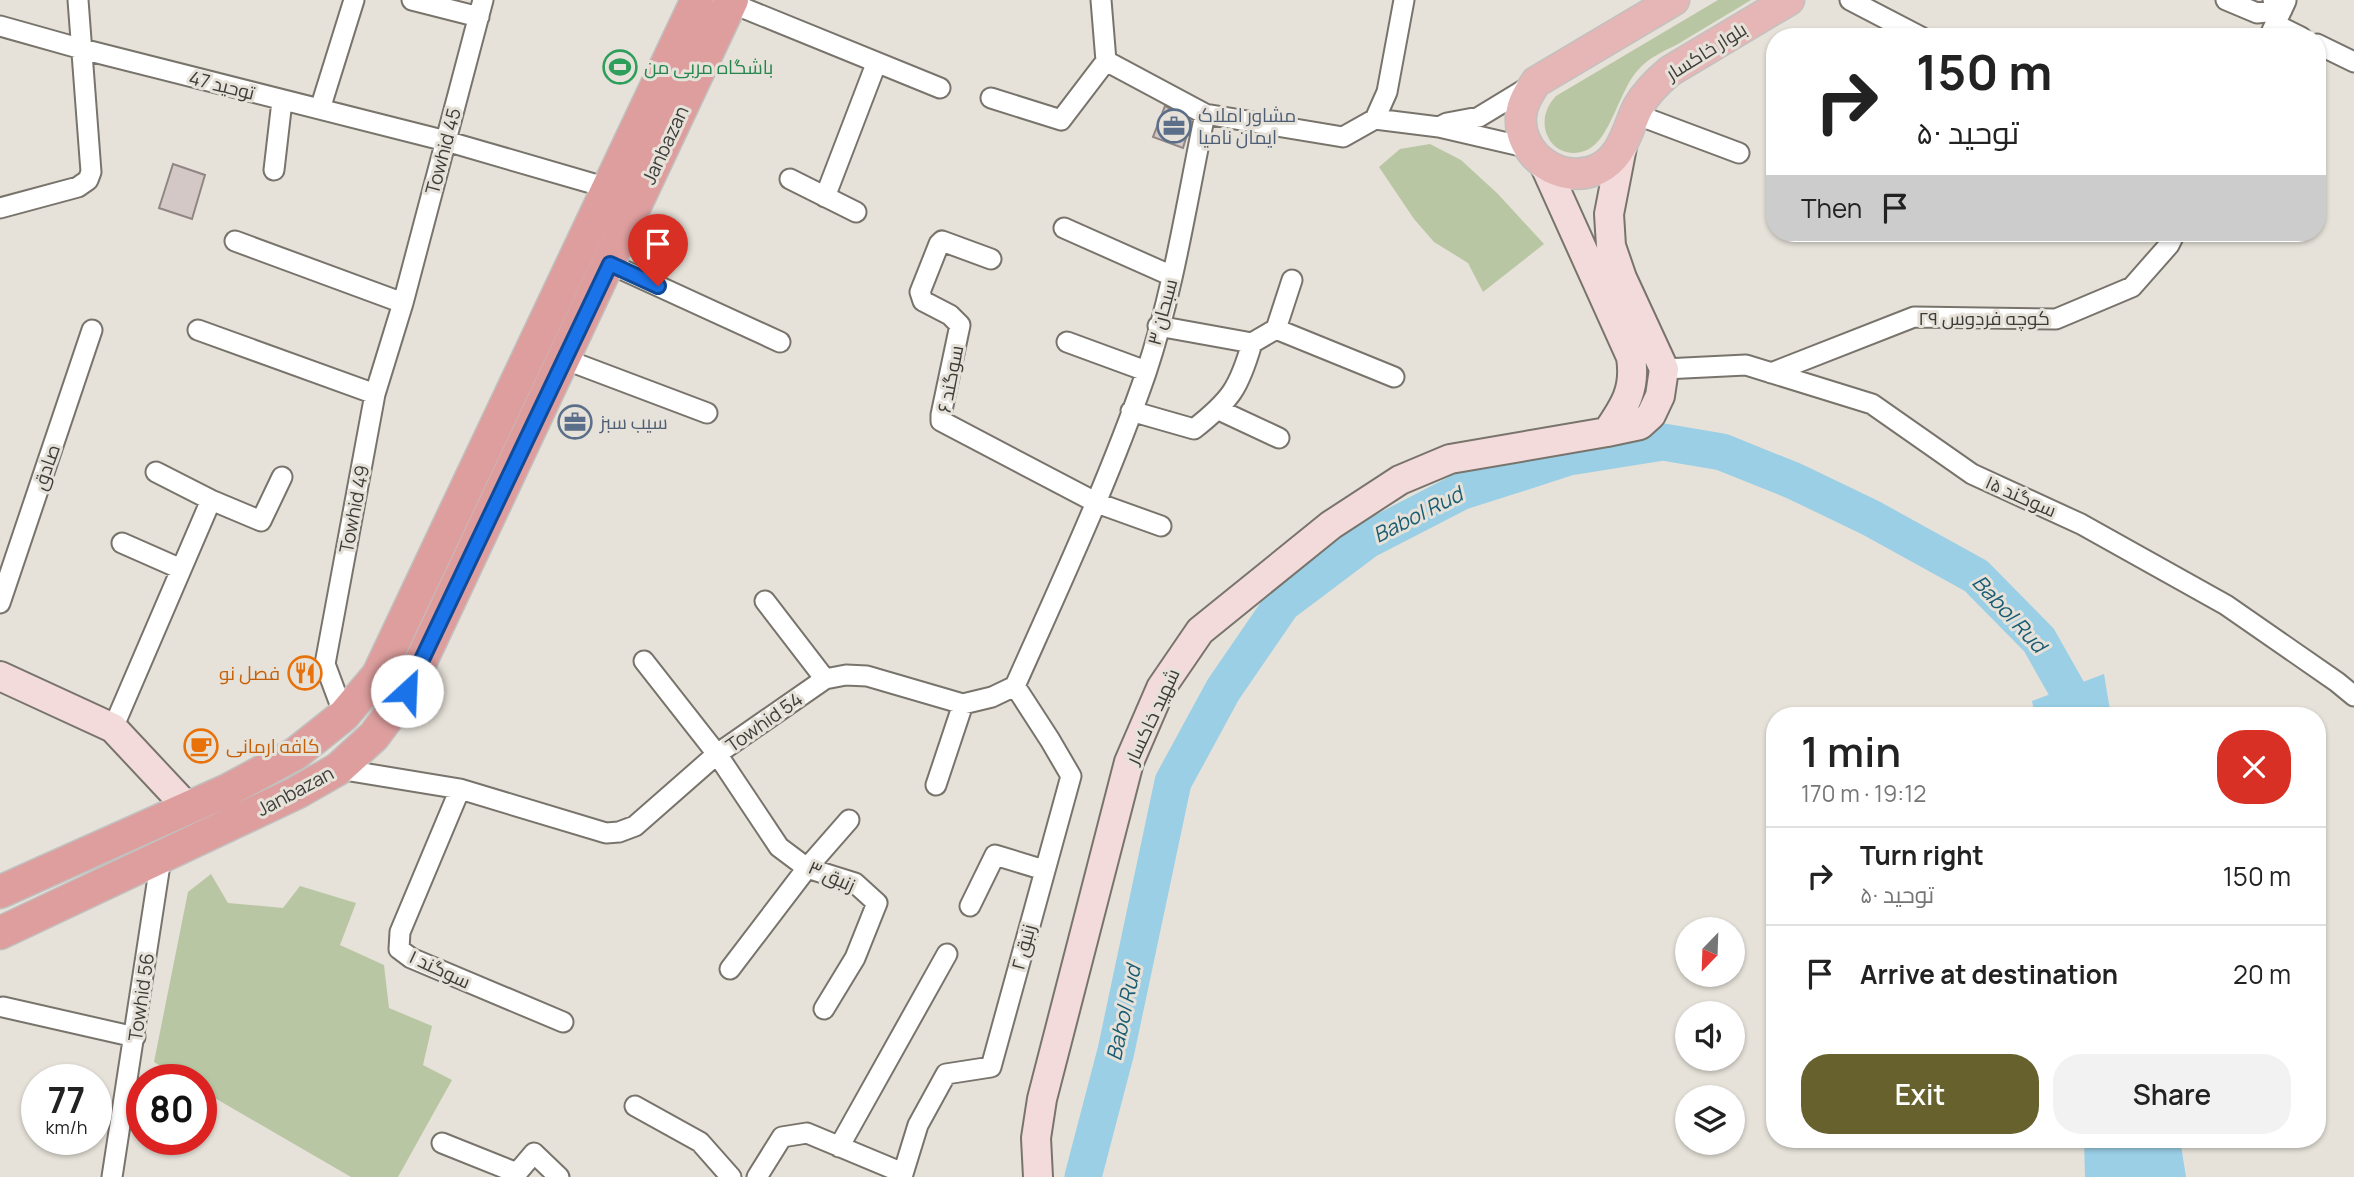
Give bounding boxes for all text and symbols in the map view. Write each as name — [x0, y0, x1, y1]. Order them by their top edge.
street label: بلوار خاکسار — [1660, 16, 1751, 87]
text: 150 m — [1916, 38, 2052, 105]
sports icon: باشگاه مربی من — [601, 48, 639, 86]
place label: باشگاه مربی من — [644, 54, 773, 80]
icon: right — [1801, 56, 1892, 147]
street label: توحید 47 — [186, 64, 258, 106]
street label: Janbazan — [636, 102, 694, 188]
place label: مشاور املاک ایمان نامیا — [1198, 102, 1296, 150]
street label: Towhid 45 — [419, 105, 467, 197]
office icon: مشاور املاک ایمان نامیا — [1155, 107, 1193, 145]
text: توحید ۵۰ — [1916, 110, 2019, 154]
icon: arrive — [1876, 189, 1914, 227]
text: Then — [1801, 190, 1862, 226]
pin — [628, 214, 688, 286]
icon: arrive — [639, 225, 677, 263]
street label: سبحان ۳ — [1141, 276, 1183, 348]
street label: کوچه فردوس ۲۹ — [1918, 305, 2050, 331]
street label: سوگند ۶ — [931, 343, 969, 415]
office icon: سیب سبز — [556, 403, 594, 441]
place label: سیب سبز — [599, 409, 668, 435]
street label: صادق — [26, 441, 66, 493]
street label: Towhid 49 — [333, 463, 375, 555]
street label: سوگند ۱۵ — [1981, 469, 2061, 523]
water label: Babol Rud — [1368, 479, 1469, 549]
water label: Babol Rud — [1967, 568, 2055, 660]
restaurant icon: فصل نو — [286, 654, 324, 692]
position arrow — [370, 654, 444, 728]
place label: فصل نو — [219, 660, 280, 686]
street label: شهید خاکسار — [1118, 664, 1186, 769]
street label: Towhid 54 — [720, 686, 808, 758]
text: 1 min — [1801, 722, 1901, 780]
cafe icon: کافه ارمانی — [182, 727, 220, 765]
button: close — [2217, 730, 2291, 804]
place label: کافه ارمانی — [226, 733, 320, 759]
street label: Janbazan — [252, 760, 338, 822]
text: 170 m · 19:12 — [1801, 777, 1926, 809]
text: Turn right — [1860, 837, 1984, 873]
street label: زنبق ۳ — [804, 854, 860, 898]
icon: right — [1801, 857, 1839, 895]
text: 150 m — [2223, 858, 2291, 894]
text: توحید ۵۰ — [1860, 878, 1934, 910]
north arrow — [1675, 917, 1745, 987]
map controls — [1675, 917, 1745, 1155]
street label: زنبق ۲ — [1004, 921, 1042, 973]
street label: سوگند ۱ — [405, 943, 475, 995]
street label: Towhid 56 — [122, 951, 160, 1043]
icon: arrive — [1801, 955, 1839, 993]
text: Arrive at destination — [1860, 956, 2118, 992]
text: 20 m — [2233, 956, 2291, 992]
water label: Babol Rud — [1099, 960, 1147, 1063]
button: sound — [1675, 1001, 1745, 1071]
button: Exit — [1801, 1054, 2039, 1134]
button: Share — [2053, 1054, 2291, 1134]
speed limit sign: 80 — [126, 1064, 217, 1155]
text: 77 — [48, 1076, 85, 1124]
button: layers — [1675, 1085, 1745, 1155]
text: km/h — [46, 1115, 87, 1139]

